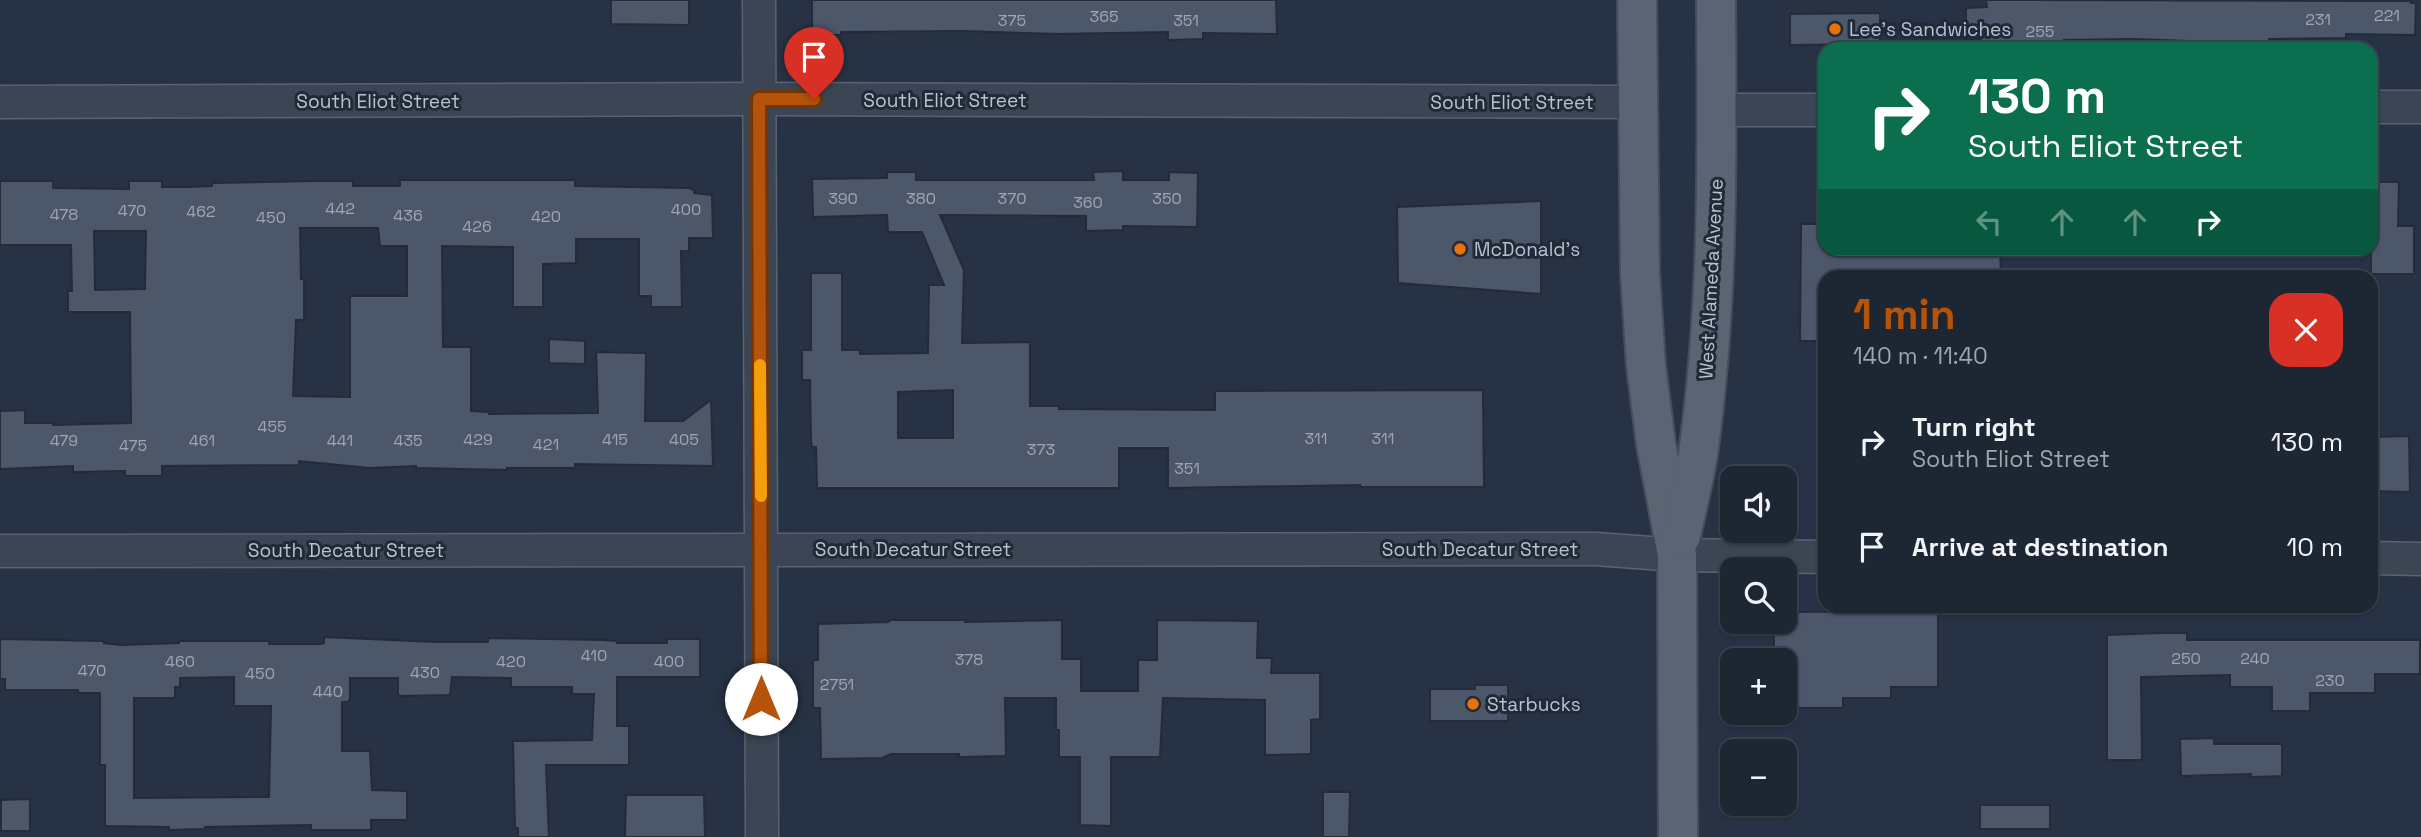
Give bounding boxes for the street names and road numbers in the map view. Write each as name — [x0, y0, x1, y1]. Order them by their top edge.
street label: South Eliot Street — [863, 88, 1027, 113]
street label: South Eliot Street — [296, 89, 460, 114]
street label: South Eliot Street — [1430, 90, 1594, 115]
street label: West Alameda Avenue — [1693, 178, 1729, 380]
street label: South Decatur Street — [815, 537, 1011, 562]
street label: South Decatur Street — [1382, 537, 1578, 562]
street label: South Decatur Street — [248, 538, 444, 563]

